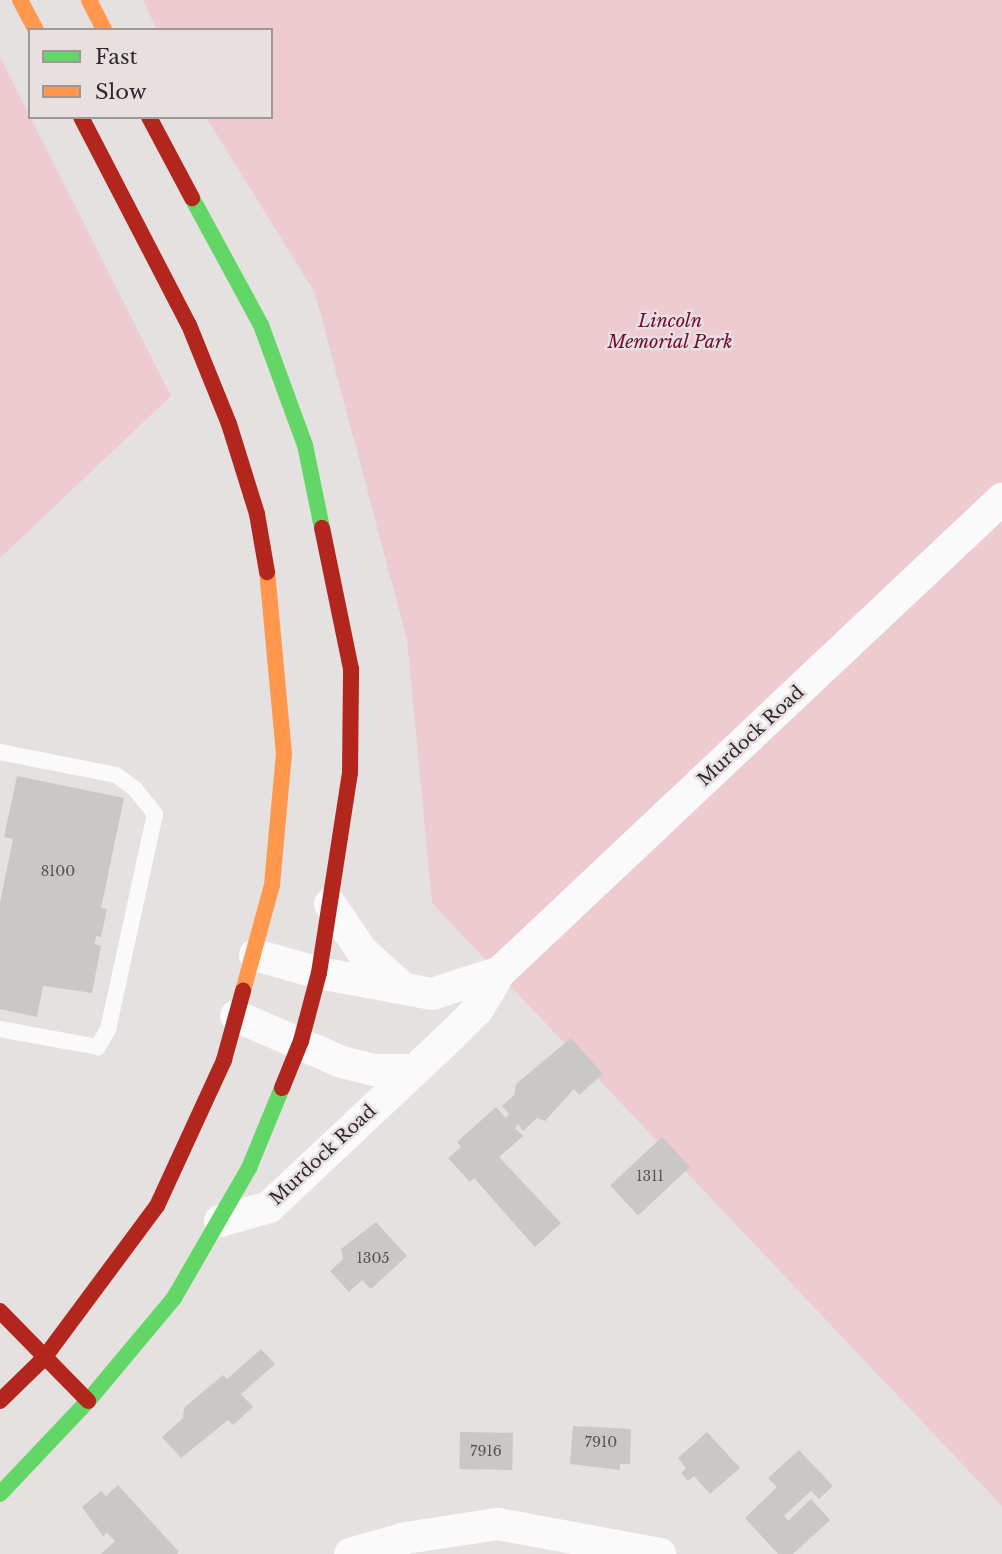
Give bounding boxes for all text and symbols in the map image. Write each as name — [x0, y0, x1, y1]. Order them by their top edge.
legend — [28, 28, 273, 119]
text: Fast — [95, 44, 137, 70]
text: Slow — [95, 79, 147, 105]
park label: Lincoln Memorial Park — [607, 311, 733, 354]
street label: Murdock Road — [693, 681, 809, 791]
house number: 8100 — [41, 863, 75, 879]
street label: Murdock Road — [265, 1100, 381, 1210]
house number: 1311 — [636, 1168, 664, 1184]
house number: 1305 — [357, 1250, 389, 1266]
house number: 7910 — [585, 1434, 617, 1450]
house number: 7916 — [470, 1443, 502, 1459]

